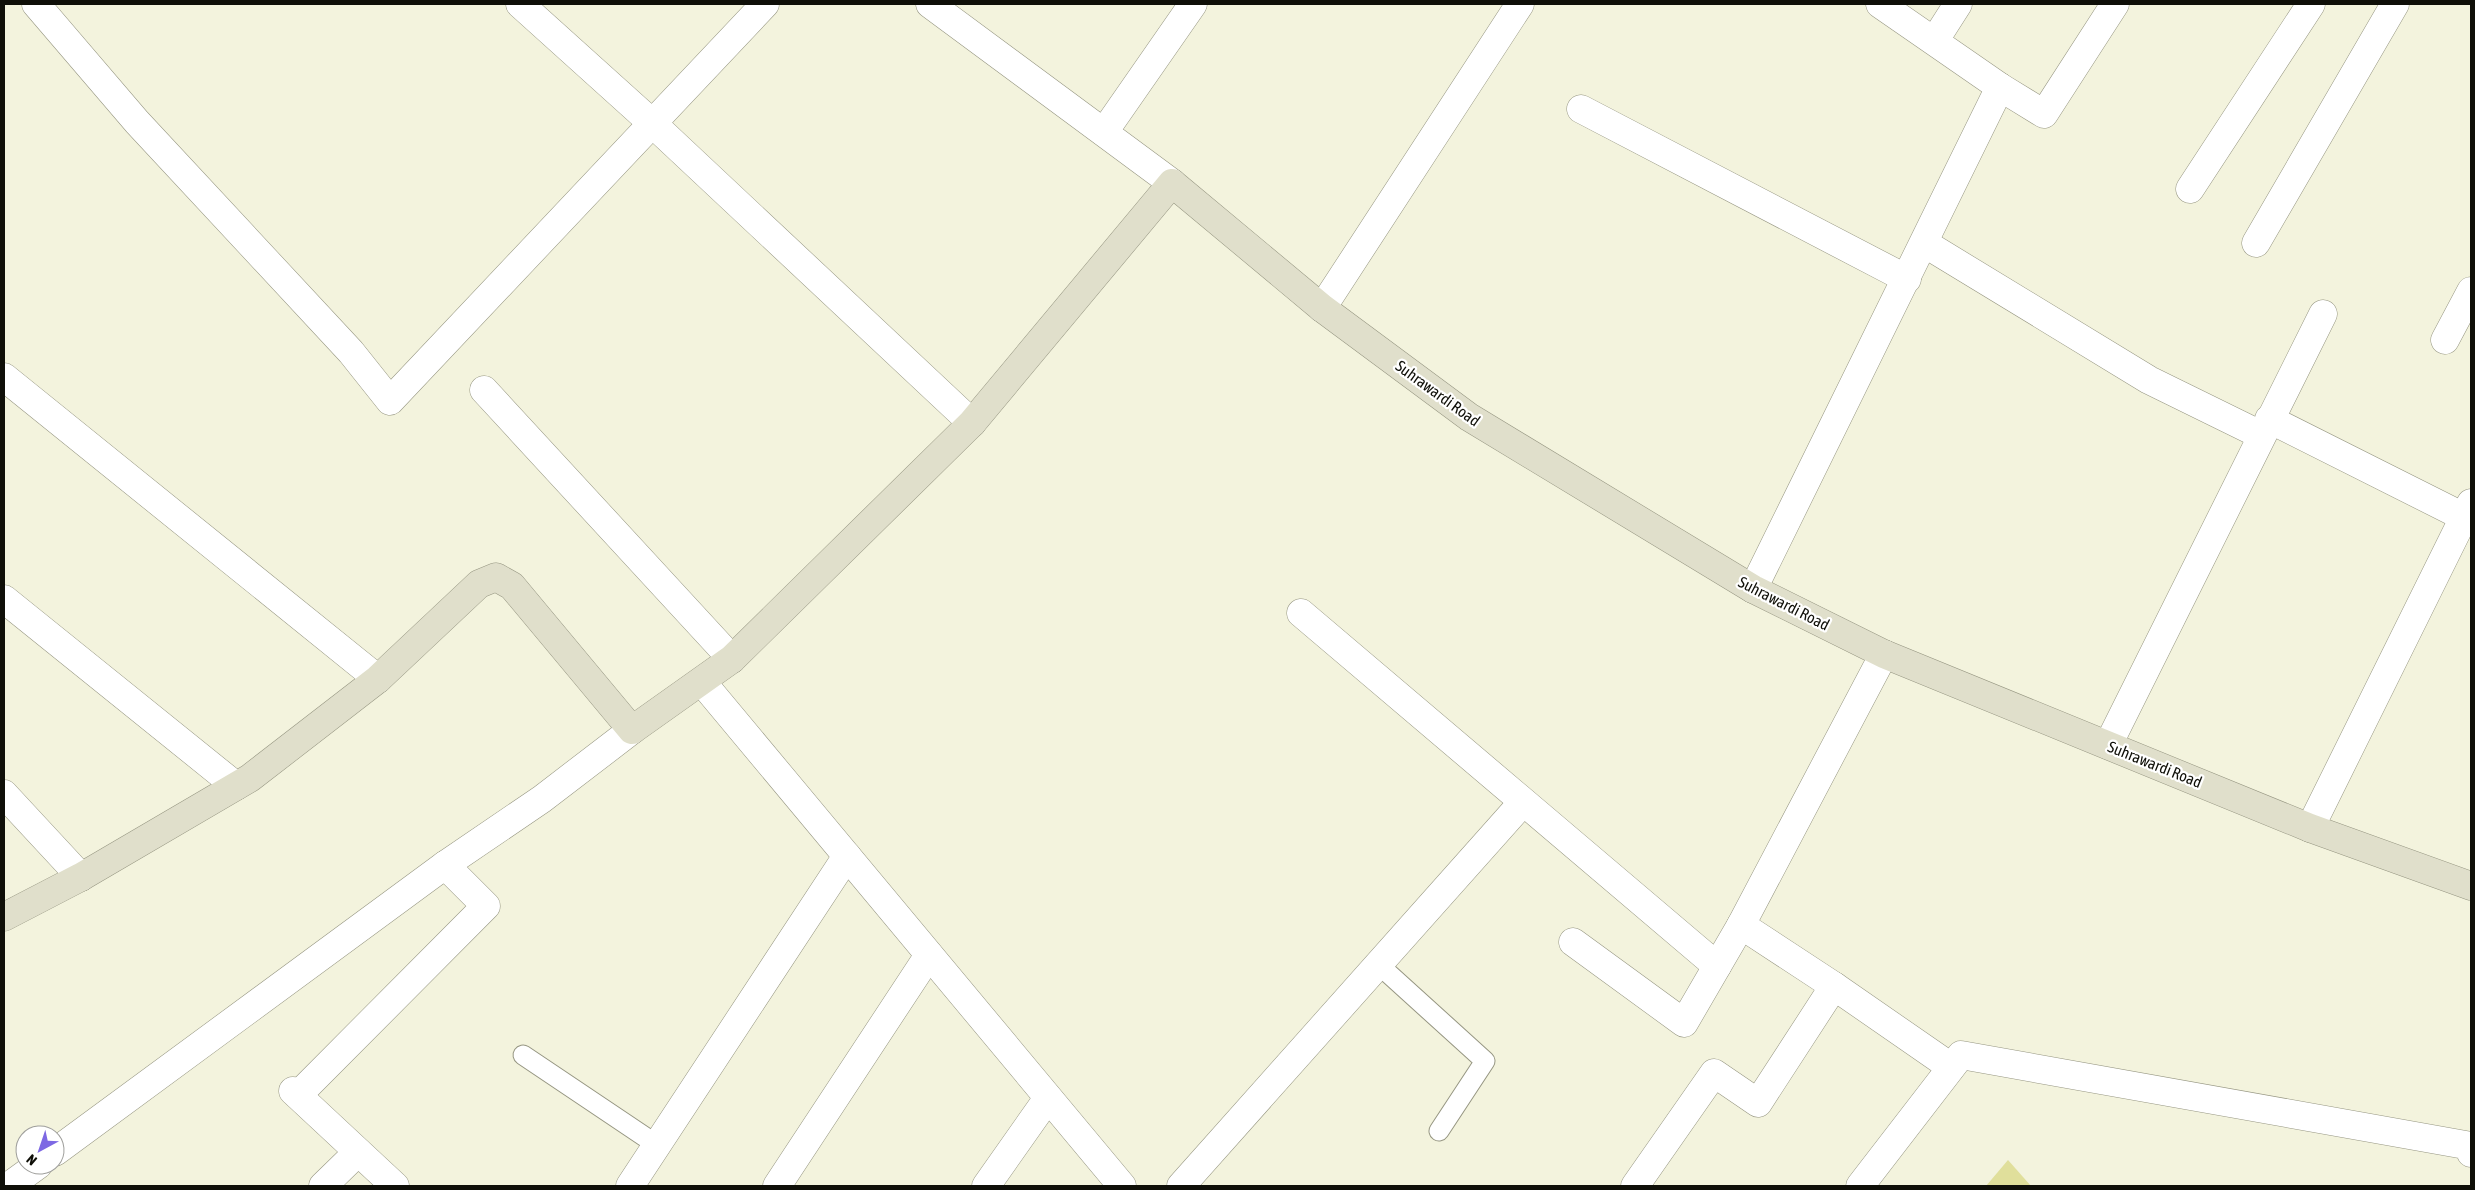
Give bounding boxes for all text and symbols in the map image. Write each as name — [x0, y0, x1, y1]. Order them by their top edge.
street label: Suhrawardi Road — [1392, 356, 1484, 430]
street label: Suhrawardi Road — [1736, 572, 1832, 634]
street label: Suhrawardi Road — [2105, 737, 2205, 791]
north arrow — [15, 1125, 65, 1175]
text: N — [23, 1151, 40, 1169]

